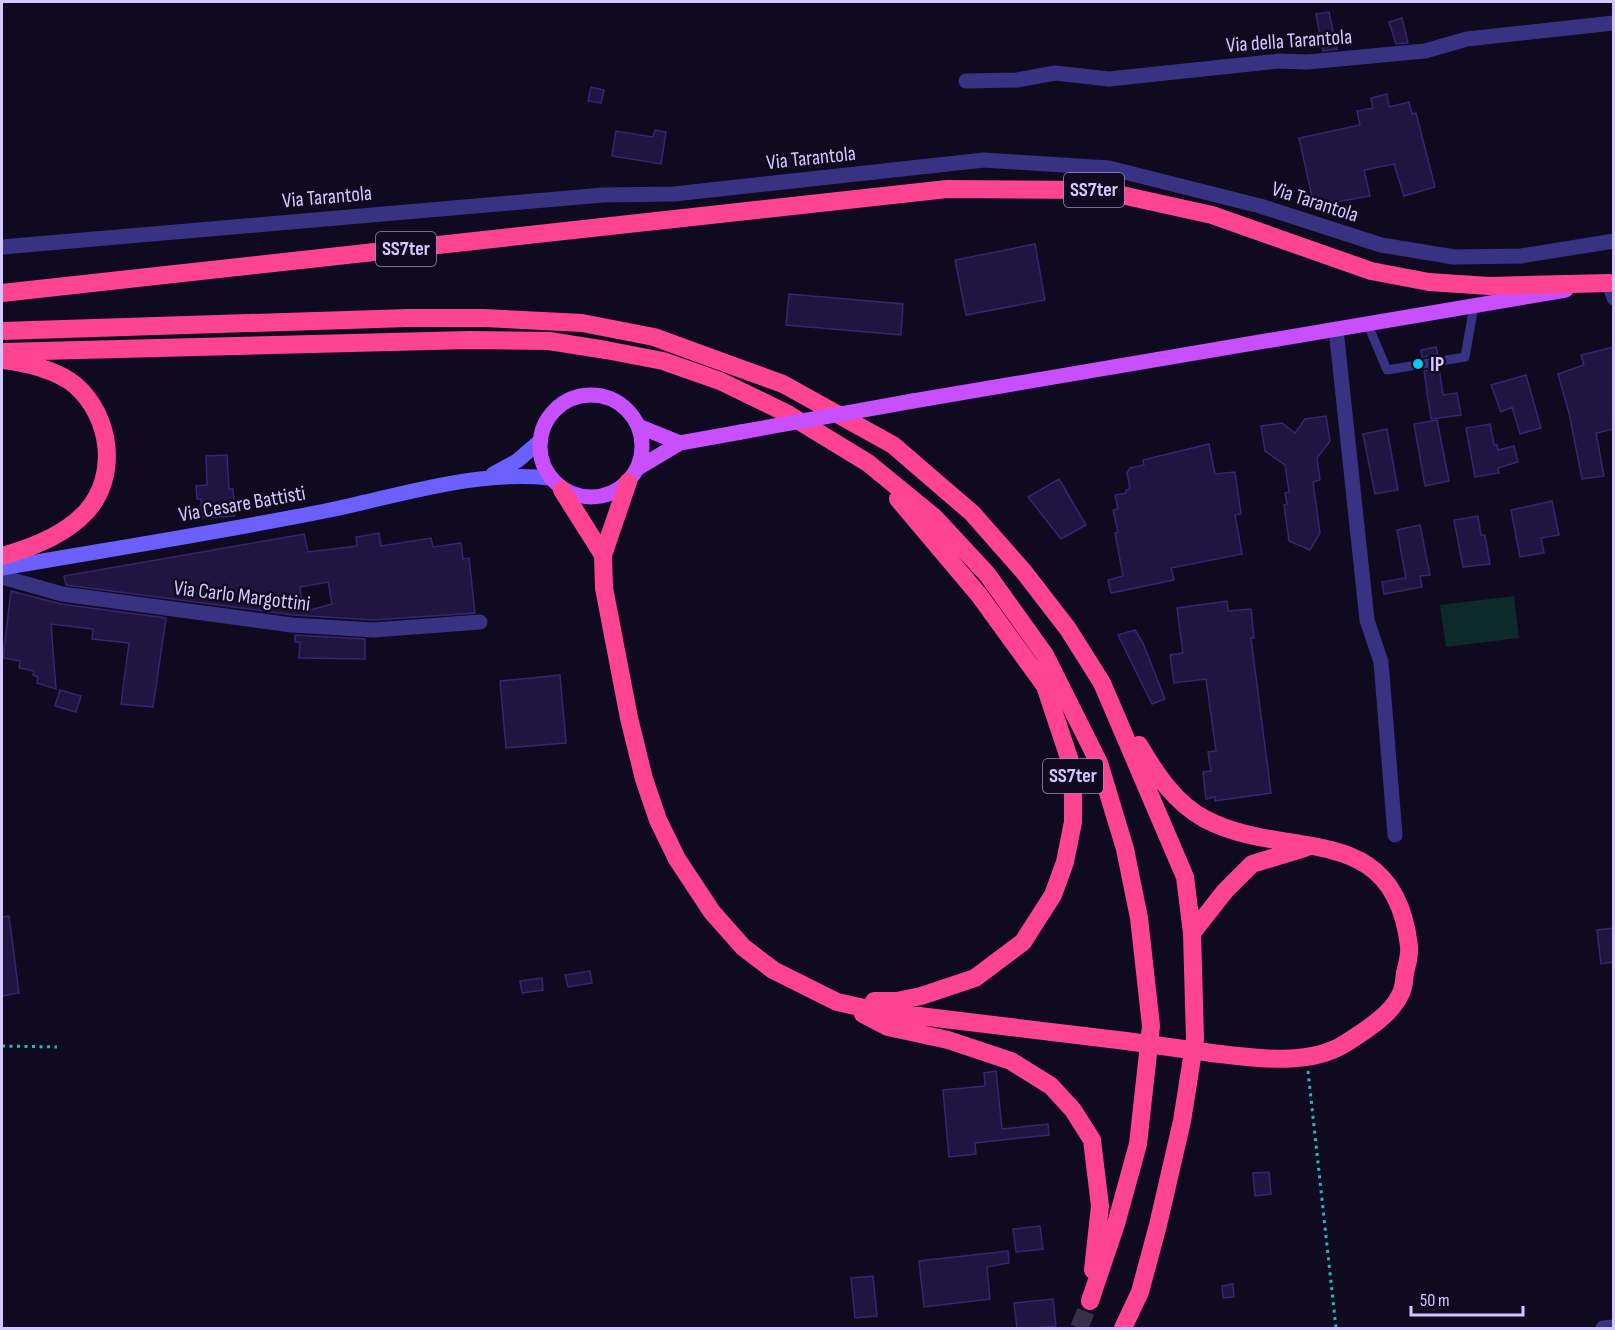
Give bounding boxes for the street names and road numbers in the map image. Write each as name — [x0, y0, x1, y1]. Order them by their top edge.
street label: Via della Tarantola — [1225, 24, 1353, 58]
street label: Via Tarantola — [765, 141, 857, 175]
road number: SS7ter — [1064, 173, 1124, 207]
street label: Via Tarantola — [1268, 176, 1362, 228]
street label: Via Tarantola — [281, 181, 373, 213]
road number: SS7ter — [376, 232, 436, 266]
street label: Via Cesare Battisti — [177, 481, 307, 527]
street label: Via Carlo Margottini — [172, 575, 312, 617]
road number: SS7ter — [1043, 759, 1103, 793]

